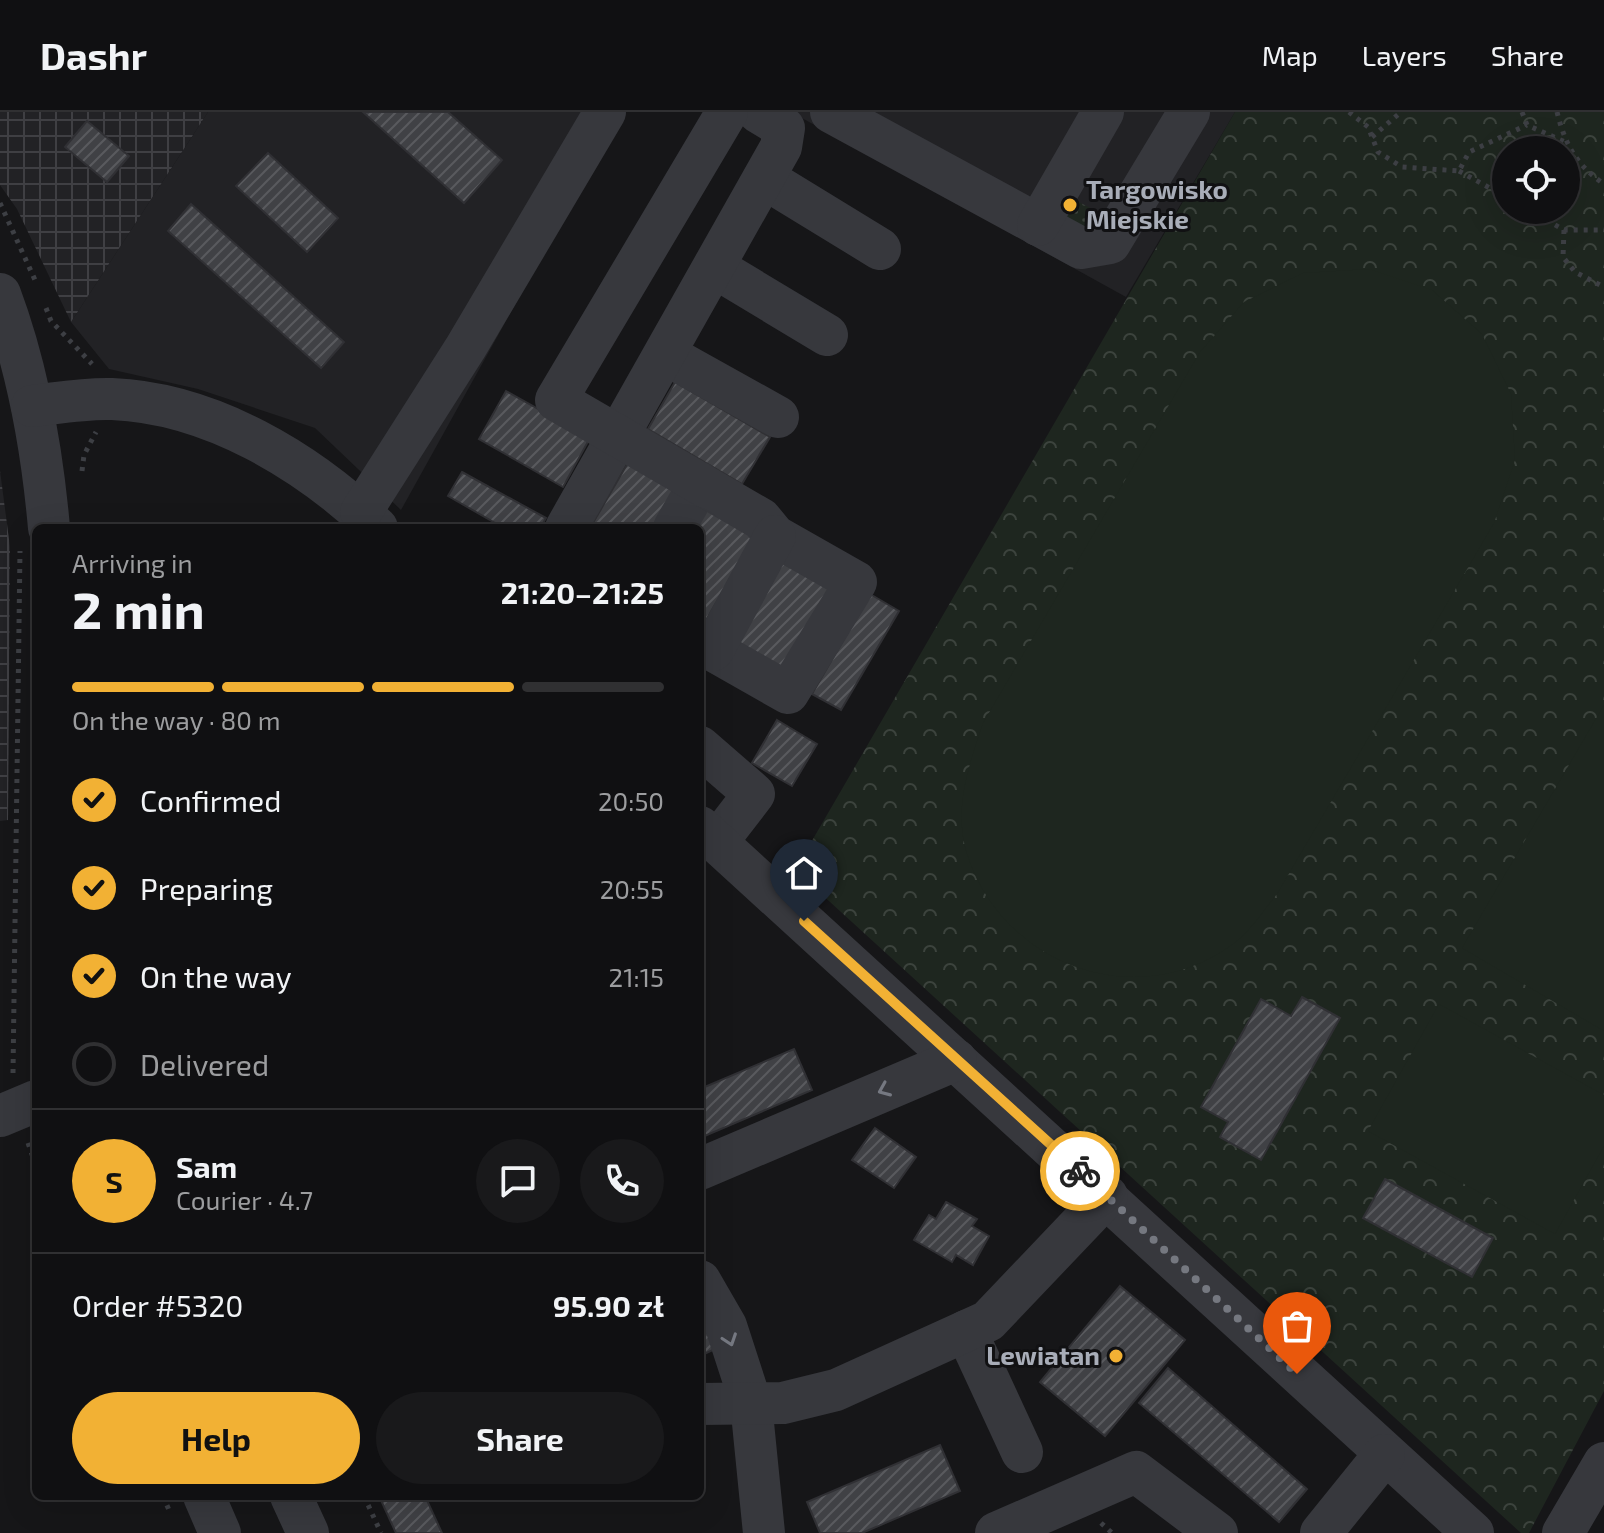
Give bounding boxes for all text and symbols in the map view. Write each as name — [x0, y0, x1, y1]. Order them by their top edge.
text: Dashr — [40, 32, 147, 78]
text: Map — [1262, 38, 1318, 72]
text: Layers — [1362, 38, 1447, 72]
text: Share — [1491, 38, 1564, 72]
map controls — [1492, 136, 1580, 224]
button: locate — [1492, 136, 1580, 224]
place label: Targowisko Miejskie — [1086, 173, 1228, 234]
marker: Targowisko Miejskie — [1061, 196, 1079, 214]
text: Arriving in — [72, 547, 193, 578]
text: 21:20–21:25 — [501, 574, 664, 610]
text: 2 min — [72, 577, 205, 639]
text: On the way · 80 m — [72, 704, 281, 735]
icon: check — [72, 778, 116, 822]
text: Confirmed — [140, 782, 281, 818]
text: 20:50 — [598, 785, 664, 816]
pin — [770, 839, 838, 921]
icon: home — [782, 851, 826, 895]
icon: check — [72, 866, 116, 910]
text: Preparing — [140, 870, 273, 906]
text: 20:55 — [600, 873, 664, 904]
icon: check — [72, 954, 116, 998]
text: On the way — [140, 958, 292, 994]
text: 21:15 — [609, 961, 664, 992]
text: Delivered — [140, 1046, 269, 1082]
one-way arrow — [878, 1081, 892, 1097]
courier — [1040, 1131, 1120, 1211]
button: chat — [476, 1139, 560, 1223]
button: phone — [580, 1139, 664, 1223]
text: Sam — [176, 1148, 237, 1184]
icon: bike — [1058, 1149, 1102, 1193]
text: S — [105, 1163, 123, 1199]
text: Courier · 4.7 — [176, 1184, 313, 1215]
text: Order #5320 — [72, 1287, 243, 1323]
text: 95.90 zł — [553, 1287, 664, 1323]
pin — [1263, 1292, 1331, 1374]
icon: bag — [1275, 1304, 1319, 1348]
one-way arrow — [721, 1332, 737, 1346]
place label: Lewiatan — [986, 1339, 1100, 1370]
marker: Lewiatan — [1107, 1347, 1125, 1365]
button: Help — [72, 1392, 360, 1484]
button: Share — [376, 1392, 664, 1484]

